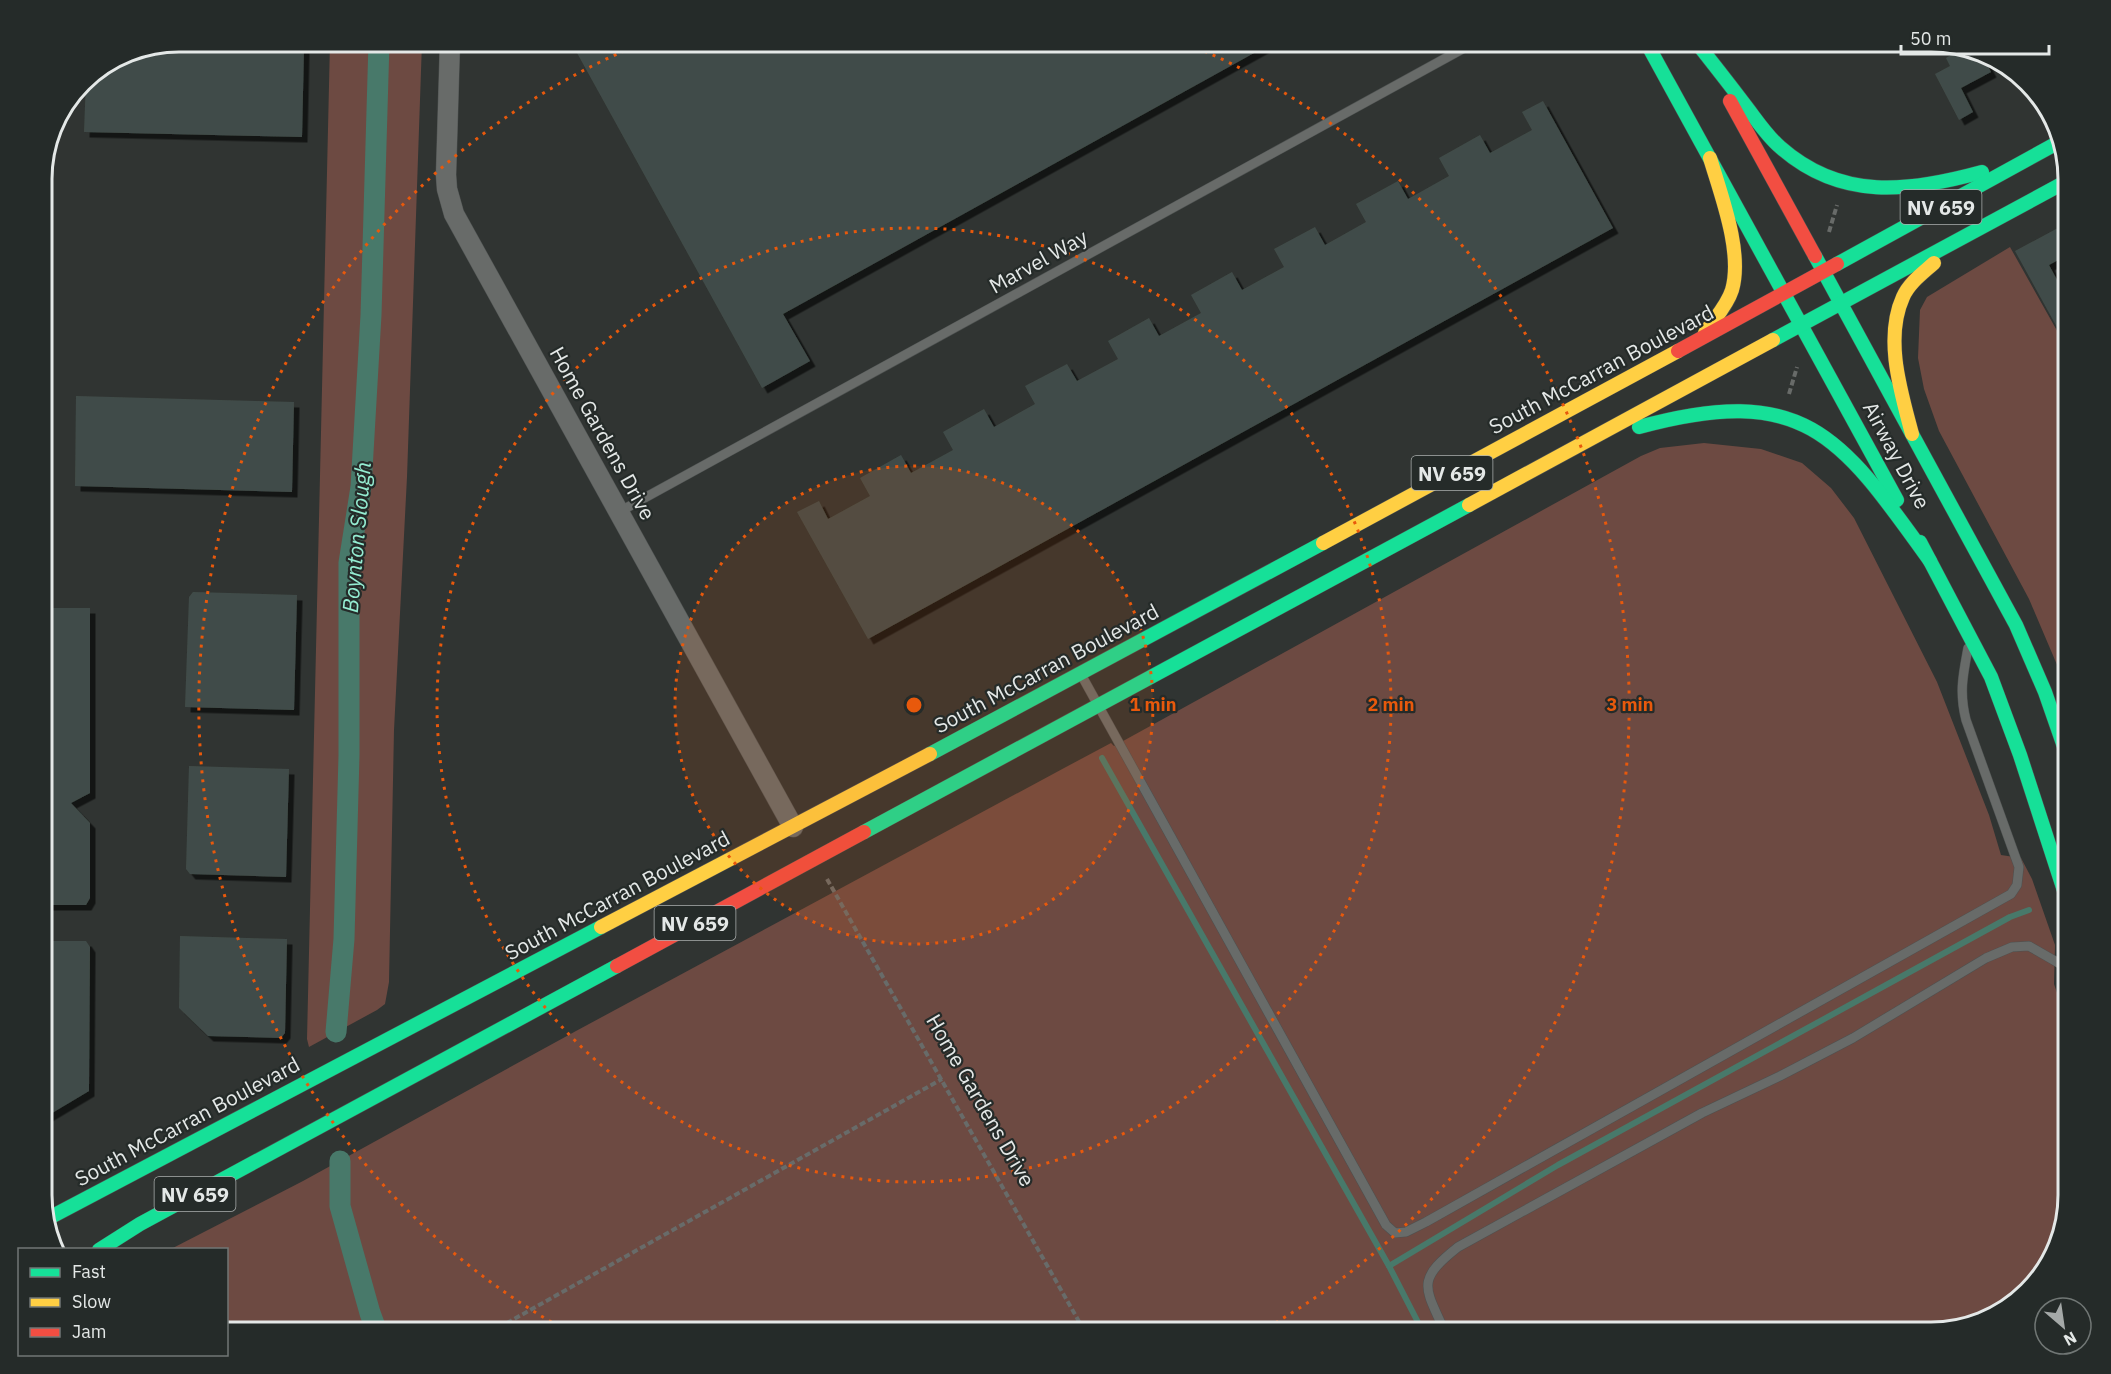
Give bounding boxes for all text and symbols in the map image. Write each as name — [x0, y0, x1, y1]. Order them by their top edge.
scale bar — [1901, 18, 2050, 56]
text: 50 m — [1910, 27, 1952, 50]
road number: NV 659 — [1900, 190, 1982, 224]
street label: Marvel Way — [984, 222, 1093, 300]
street label: South McCarran Boulevard — [1484, 298, 1718, 440]
street label: Home Gardens Drive — [544, 341, 662, 525]
street label: Airway Drive — [1857, 396, 1937, 514]
road number: NV 659 — [1412, 456, 1492, 490]
water label: Boynton Slough — [335, 460, 377, 614]
street label: South McCarran Boulevard — [929, 597, 1163, 739]
text: 1 min — [1129, 693, 1177, 716]
text: 2 min — [1367, 693, 1415, 716]
text: 3 min — [1606, 693, 1654, 716]
centre of rings — [904, 695, 924, 715]
street label: South McCarran Boulevard — [500, 824, 734, 966]
road number: NV 659 — [654, 906, 736, 940]
street label: Home Gardens Drive — [920, 1009, 1042, 1191]
street label: South McCarran Boulevard — [70, 1050, 304, 1192]
road number: NV 659 — [154, 1177, 236, 1211]
legend — [18, 1248, 228, 1356]
text: Fast — [72, 1260, 106, 1283]
text: Slow — [72, 1290, 111, 1313]
north arrow — [2033, 1296, 2093, 1356]
text: Jam — [72, 1320, 107, 1343]
text: N — [2060, 1328, 2080, 1351]

